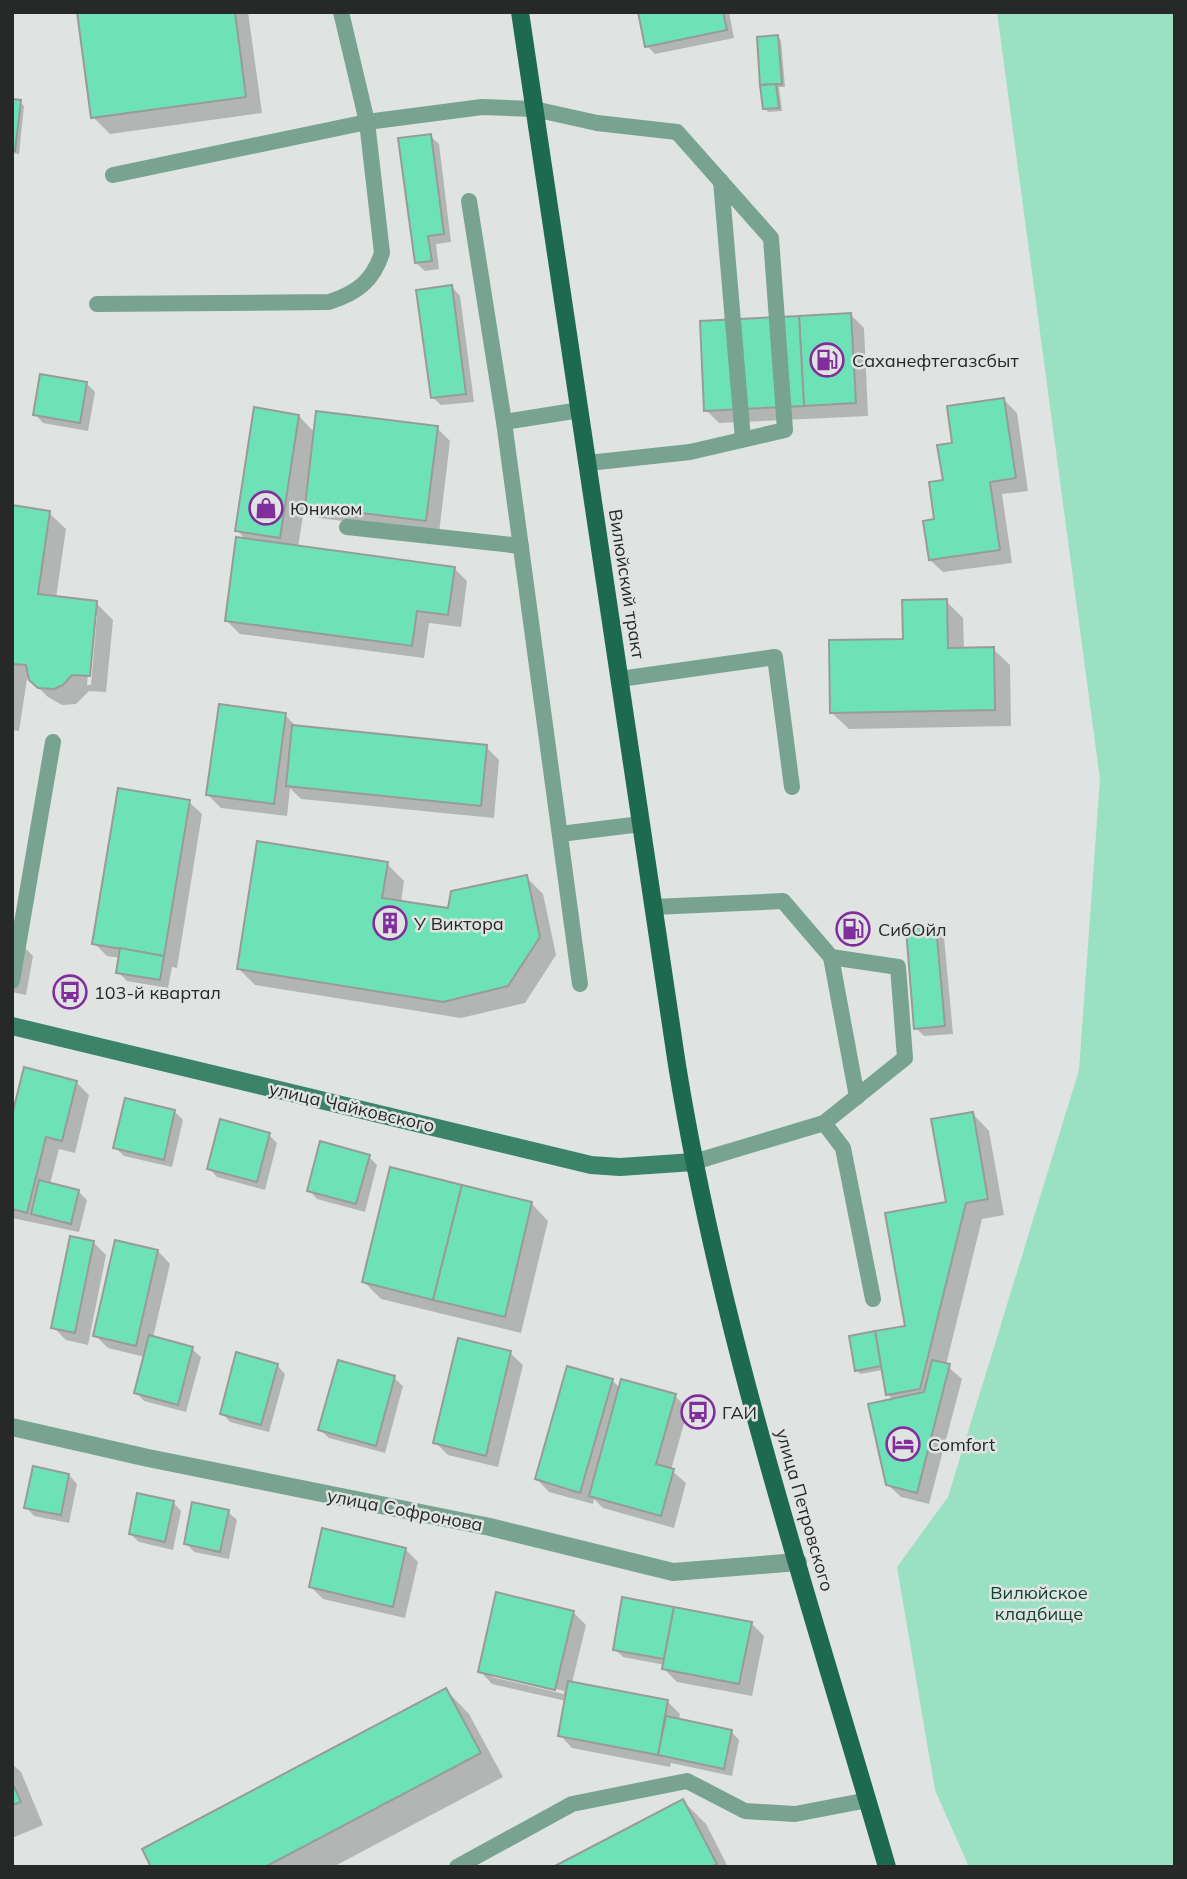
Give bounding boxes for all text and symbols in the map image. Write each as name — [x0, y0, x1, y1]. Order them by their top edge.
fuel station icon: Саханефтегазсбыт — [808, 341, 846, 379]
place label: Саханефтегазсбыт — [852, 349, 1019, 372]
shop icon: Юником — [247, 489, 285, 527]
place label: Юником — [290, 497, 362, 520]
street label: Вилюйский тракт — [604, 507, 650, 661]
building icon: У Виктора — [371, 904, 409, 942]
fuel station icon: СибОйл — [834, 910, 872, 948]
place label: У Виктора — [413, 912, 504, 935]
place label: СибОйл — [878, 918, 947, 941]
bus stop icon: 103-й квартал — [51, 973, 89, 1011]
place label: 103-й квартал — [94, 981, 221, 1004]
street label: улица Чайковского — [267, 1077, 437, 1137]
bus stop icon: ГАИ — [679, 1393, 717, 1431]
place label: ГАИ — [722, 1401, 757, 1424]
hotel icon: Comfort — [884, 1425, 922, 1463]
street label: улица Петровского — [771, 1426, 839, 1594]
place label: Comfort — [928, 1433, 995, 1456]
street label: улица Софронова — [325, 1484, 485, 1536]
park label: Вилюйское кладбище — [990, 1581, 1088, 1625]

